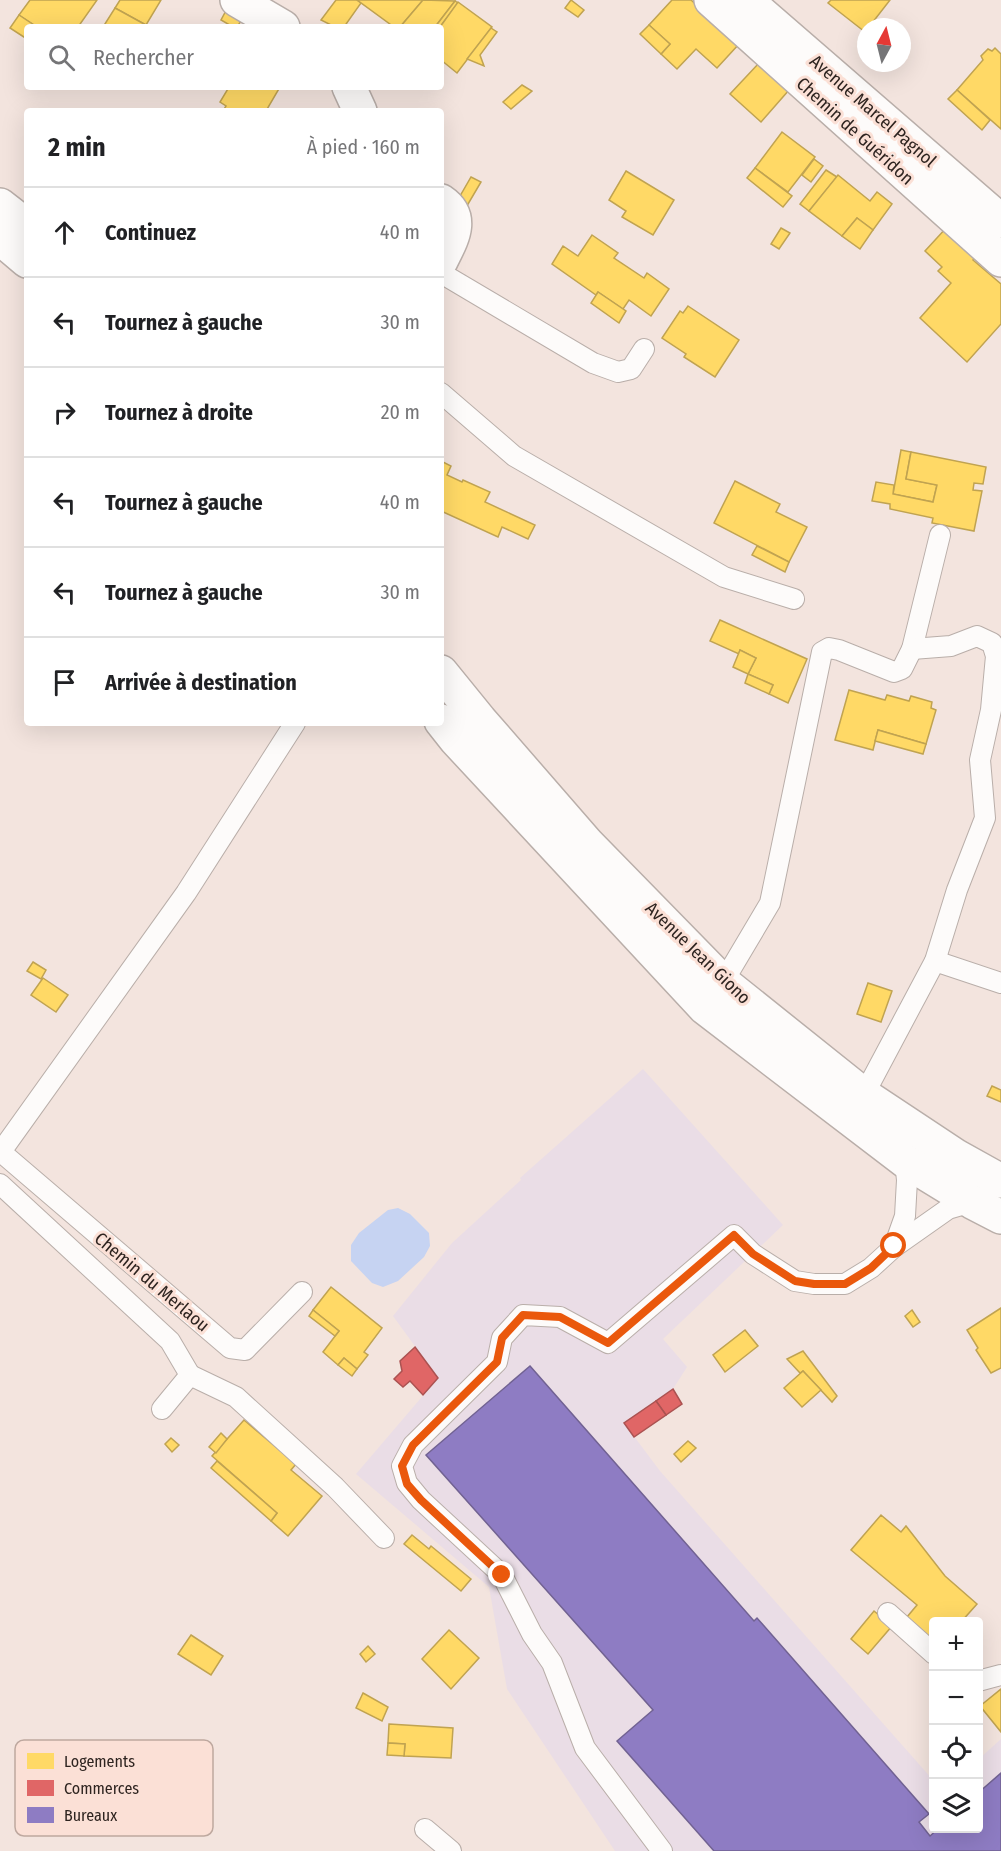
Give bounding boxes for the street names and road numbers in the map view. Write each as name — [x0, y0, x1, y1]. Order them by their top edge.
street label: Avenue Marcel Pagnol — [805, 50, 941, 172]
street label: Chemin de Guéridon — [792, 73, 918, 189]
street label: Avenue Jean Giono — [641, 897, 755, 1009]
street label: Chemin du Merlaou — [90, 1228, 214, 1336]

